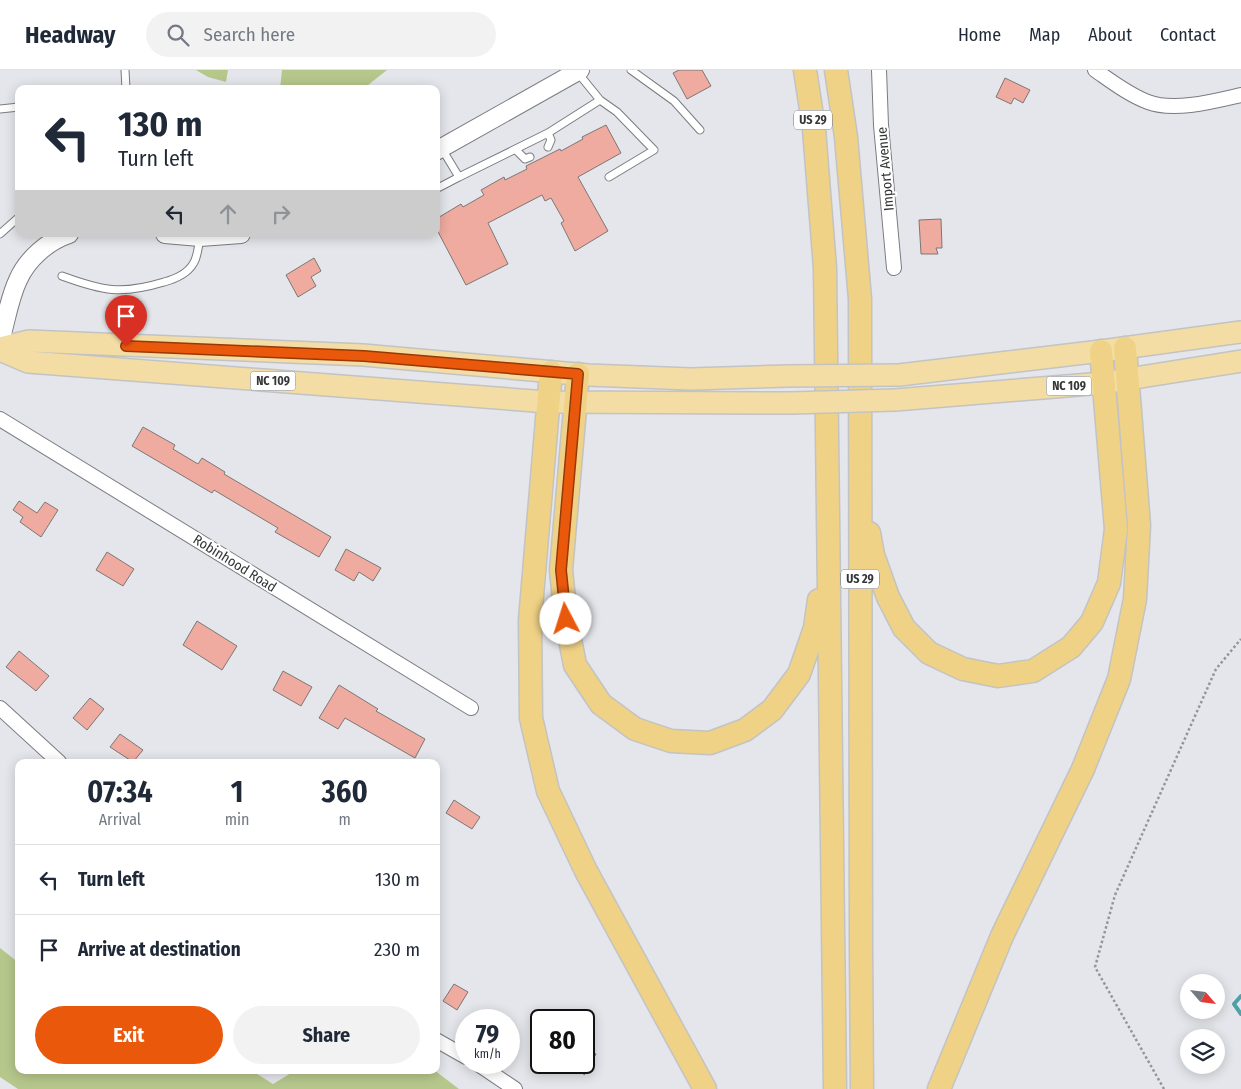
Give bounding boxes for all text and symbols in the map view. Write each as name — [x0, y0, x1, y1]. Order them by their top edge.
search box — [146, 12, 496, 57]
text: Headway — [25, 21, 116, 49]
icon: search — [164, 21, 192, 49]
text: Search here — [204, 23, 295, 46]
text: Home — [958, 24, 1001, 46]
text: Map — [1029, 24, 1060, 46]
text: About — [1088, 24, 1132, 46]
text: Contact — [1160, 24, 1216, 46]
text: 130 m — [118, 103, 202, 145]
icon: left — [35, 105, 100, 170]
road number: US 29 — [794, 110, 832, 130]
street label: Import Avenue — [873, 126, 898, 212]
text: Turn left — [118, 145, 194, 172]
icon: left — [161, 200, 189, 228]
icon: ahead — [214, 200, 242, 228]
icon: right — [267, 200, 295, 228]
pin — [105, 295, 147, 346]
icon: arrive — [112, 302, 140, 330]
road number: NC 109 — [250, 372, 296, 391]
road number: NC 109 — [1046, 376, 1092, 396]
street label: Robinhood Road — [190, 531, 280, 596]
road number: US 29 — [841, 569, 879, 588]
position arrow — [539, 592, 591, 644]
text: 07:34 — [87, 774, 153, 810]
text: 1 — [231, 774, 243, 810]
text: 360 — [322, 774, 368, 810]
text: Arrival — [99, 810, 141, 829]
text: min — [225, 810, 250, 829]
text: m — [339, 810, 351, 829]
icon: left — [35, 866, 63, 894]
text: Turn left — [78, 868, 145, 891]
text: 130 m — [375, 868, 420, 891]
icon: arrive — [35, 936, 63, 964]
text: Arrive at destination — [78, 938, 241, 961]
text: 230 m — [374, 938, 420, 961]
north arrow — [1180, 974, 1225, 1019]
map controls — [1180, 974, 1225, 1074]
button: Exit — [35, 1006, 223, 1064]
button: Share — [233, 1006, 420, 1064]
speed limit sign: 80 — [530, 1009, 595, 1074]
text: 79 — [476, 1020, 499, 1050]
button: layers — [1180, 1029, 1225, 1074]
text: km/h — [474, 1047, 501, 1061]

